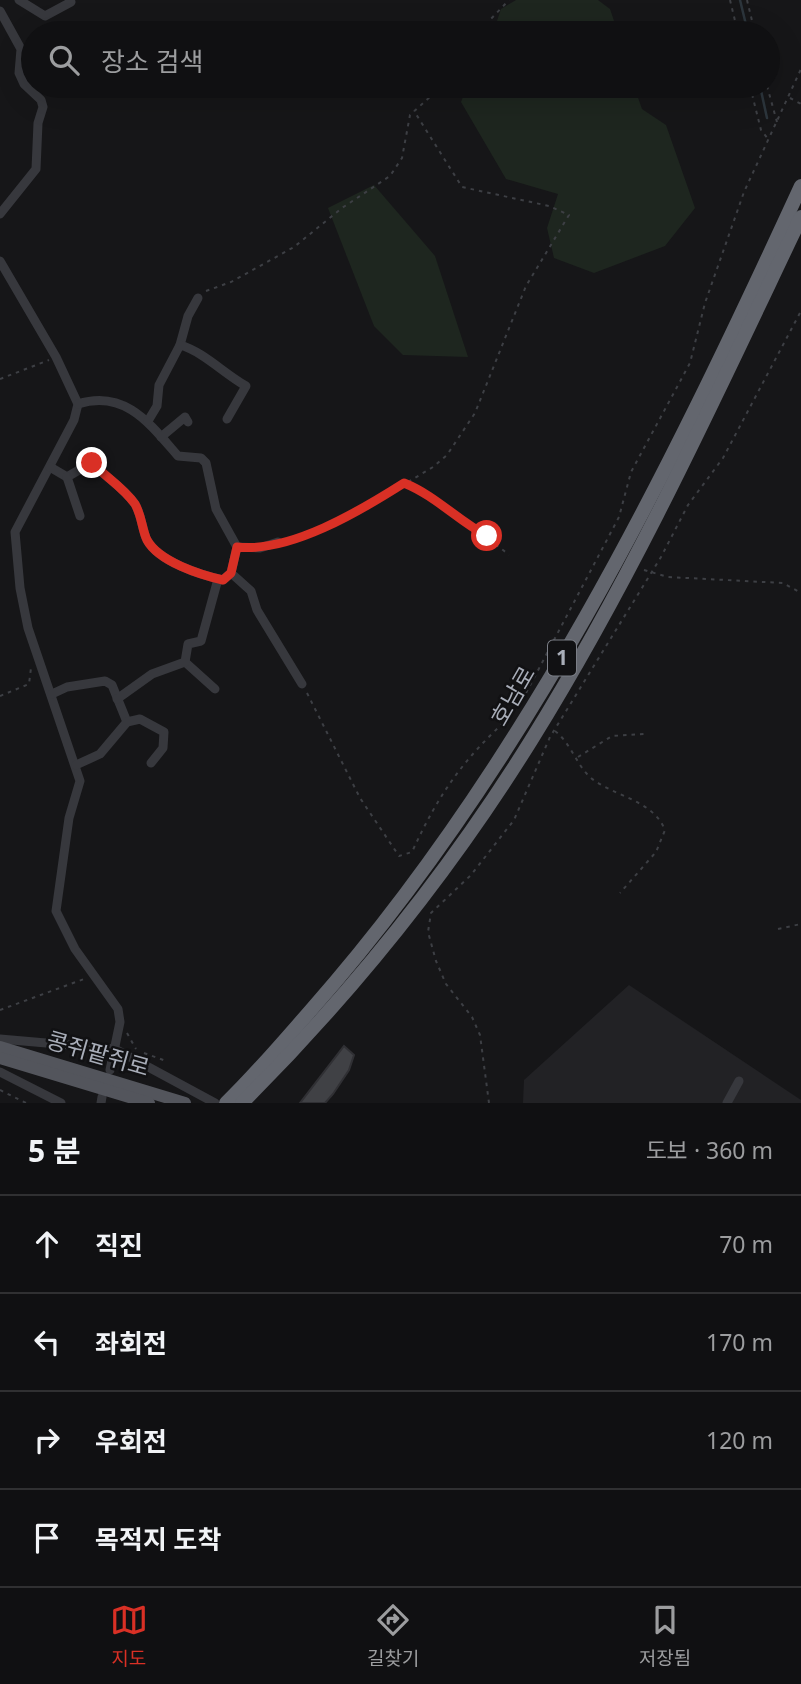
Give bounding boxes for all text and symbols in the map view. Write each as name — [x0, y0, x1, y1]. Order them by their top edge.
search box — [21, 21, 780, 98]
icon: search — [45, 41, 83, 79]
text: 장소 검색 — [101, 43, 203, 79]
route end — [76, 447, 107, 478]
route start — [471, 520, 502, 551]
road number: 1 — [548, 640, 576, 676]
street label: 호남로 — [482, 660, 542, 731]
street label: 콩쥐팥쥐로 — [43, 1023, 154, 1083]
text: 5 분 — [28, 1130, 81, 1171]
text: 도보 · 360 m — [646, 1134, 773, 1166]
icon: ahead — [28, 1225, 66, 1263]
text: 직진 — [95, 1227, 143, 1263]
text: 70 m — [719, 1228, 773, 1260]
icon: left — [28, 1323, 66, 1361]
text: 좌회전 — [95, 1325, 167, 1361]
text: 170 m — [706, 1326, 773, 1358]
icon: right — [28, 1421, 66, 1459]
text: 우회전 — [95, 1423, 167, 1459]
text: 120 m — [706, 1424, 773, 1456]
icon: arrive — [28, 1519, 66, 1557]
text: 목적지 도착 — [95, 1521, 221, 1557]
tab: 지도 — [110, 1601, 148, 1671]
tab: 길찾기 — [367, 1601, 419, 1671]
tab: 저장됨 — [639, 1601, 691, 1671]

